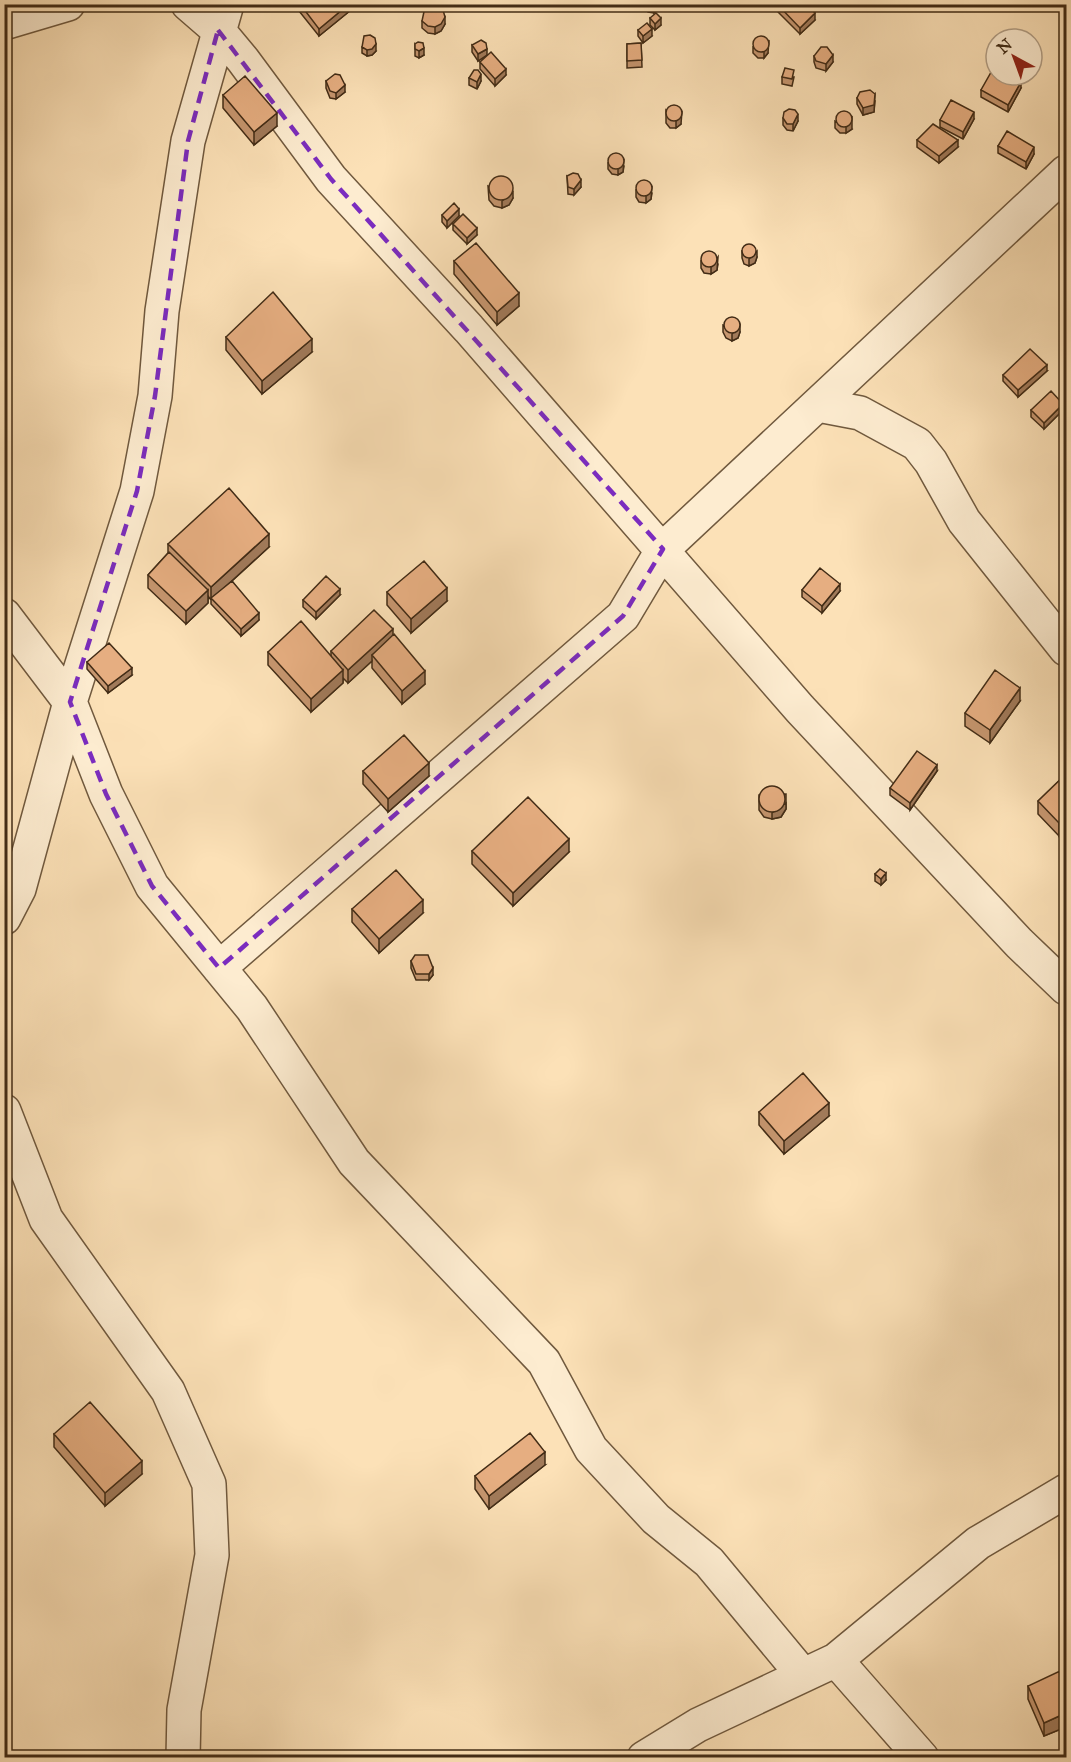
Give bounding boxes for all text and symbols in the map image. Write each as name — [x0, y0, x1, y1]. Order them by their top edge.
north arrow — [984, 27, 1044, 87]
text: N — [993, 34, 1016, 58]

